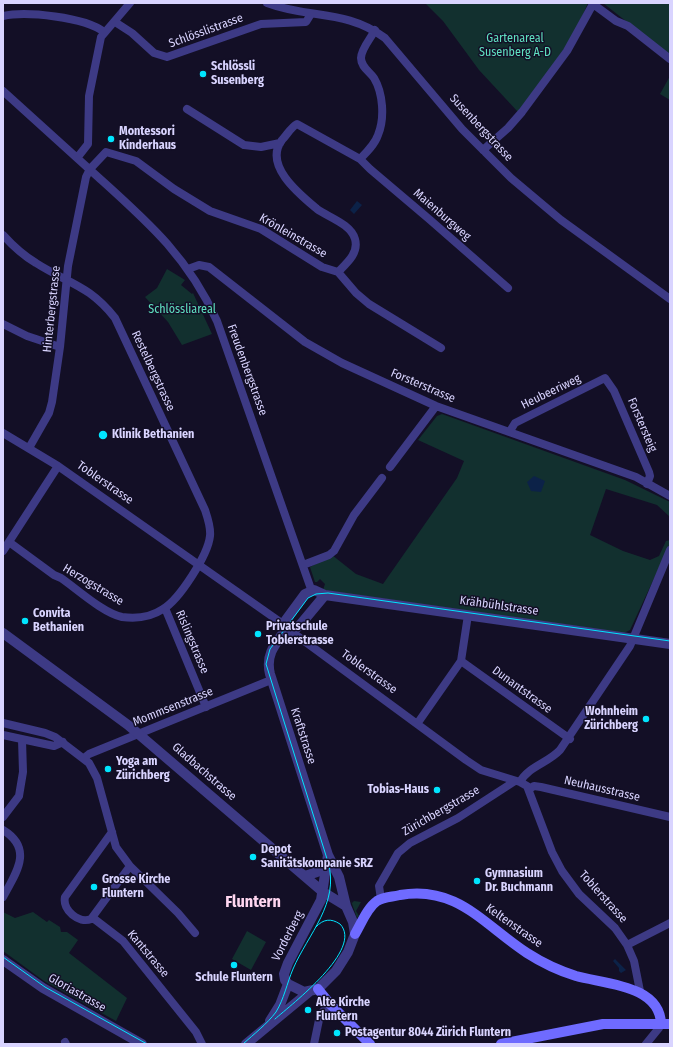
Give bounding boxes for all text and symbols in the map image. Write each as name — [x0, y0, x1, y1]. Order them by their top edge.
street label: Schlösslistrasse — [167, 11, 245, 51]
park label: Gartenareal Susenberg A-D — [479, 32, 551, 60]
place label: Schlössli Susenberg — [211, 60, 264, 88]
marker: Schlössli Susenberg — [198, 69, 208, 79]
street label: Susenbergstrasse — [446, 92, 516, 164]
place label: Montessori Kinderhaus — [119, 125, 176, 153]
marker: Montessori Kinderhaus — [106, 134, 116, 144]
street label: Maienburgweg — [410, 186, 474, 244]
street label: Krönleinstrasse — [257, 211, 329, 261]
street label: Hinterbergstrasse — [40, 265, 64, 353]
park label: Schlössliareal — [148, 303, 216, 317]
street label: Freudenbergstrasse — [224, 322, 270, 418]
street label: Restelbergstrasse — [128, 329, 178, 413]
street label: Forsterstrasse — [389, 366, 457, 406]
street label: Heubeeriweg — [519, 371, 583, 413]
street label: Forstersteig — [624, 396, 660, 454]
place label: Klinik Bethanien — [112, 428, 194, 442]
marker: Klinik Bethanien — [97, 429, 109, 441]
street label: Toblerstrasse — [74, 458, 136, 508]
street label: Herzogstrasse — [60, 561, 126, 609]
street label: Krähbühlstrasse — [459, 593, 539, 619]
place label: Convita Bethanien — [33, 607, 84, 635]
street label: Rislingstrasse — [172, 608, 212, 676]
marker: Convita Bethanien — [20, 616, 30, 626]
place label: Privatschule Toblerstrasse — [266, 620, 334, 648]
marker: Privatschule Toblerstrasse — [253, 629, 263, 639]
street label: Toblerstrasse — [338, 647, 400, 697]
street label: Dunantstrasse — [489, 663, 555, 717]
street label: Mommsenstrasse — [131, 684, 215, 730]
place label: Wohnheim Zürichberg — [584, 705, 638, 733]
street label: Kraftstrasse — [287, 706, 319, 766]
marker: Wohnheim Zürichberg — [641, 714, 651, 724]
street label: Gladbachstrasse — [169, 740, 239, 804]
place label: Yoga am Zürichberg — [116, 755, 170, 783]
marker: Yoga am Zürichberg — [103, 764, 113, 774]
street label: Neuhausstrasse — [563, 773, 641, 805]
place label: Tobias-Haus — [368, 783, 429, 797]
street label: Zürichbergstrasse — [400, 783, 482, 839]
marker: Tobias-Haus — [432, 785, 442, 795]
place label: Depot Sanitätskompanie SRZ — [261, 843, 373, 871]
marker: Depot Sanitätskompanie SRZ — [248, 852, 258, 862]
place label: Gymnasium Dr. Buchmann — [485, 867, 553, 895]
street label: Toblerstrasse — [576, 868, 630, 926]
place label: Grosse Kirche Fluntern — [102, 873, 170, 901]
marker: Gymnasium Dr. Buchmann — [472, 876, 482, 886]
marker: Grosse Kirche Fluntern — [89, 882, 99, 892]
district label: Fluntern — [225, 893, 281, 913]
street label: Keltenstrasse — [483, 901, 545, 951]
street label: Vorderberg — [269, 908, 307, 964]
street label: Kantstrasse — [124, 927, 172, 981]
marker: Schule Fluntern — [229, 960, 239, 970]
street label: Gloriastrasse — [46, 971, 108, 1015]
place label: Schule Fluntern — [195, 971, 273, 985]
place label: Alte Kirche Fluntern — [316, 996, 370, 1024]
marker: Alte Kirche Fluntern — [303, 1005, 313, 1015]
place label: Postagentur 8044 Zürich Fluntern — [345, 1026, 511, 1040]
marker: Postagentur 8044 Zürich Fluntern — [332, 1028, 342, 1038]

